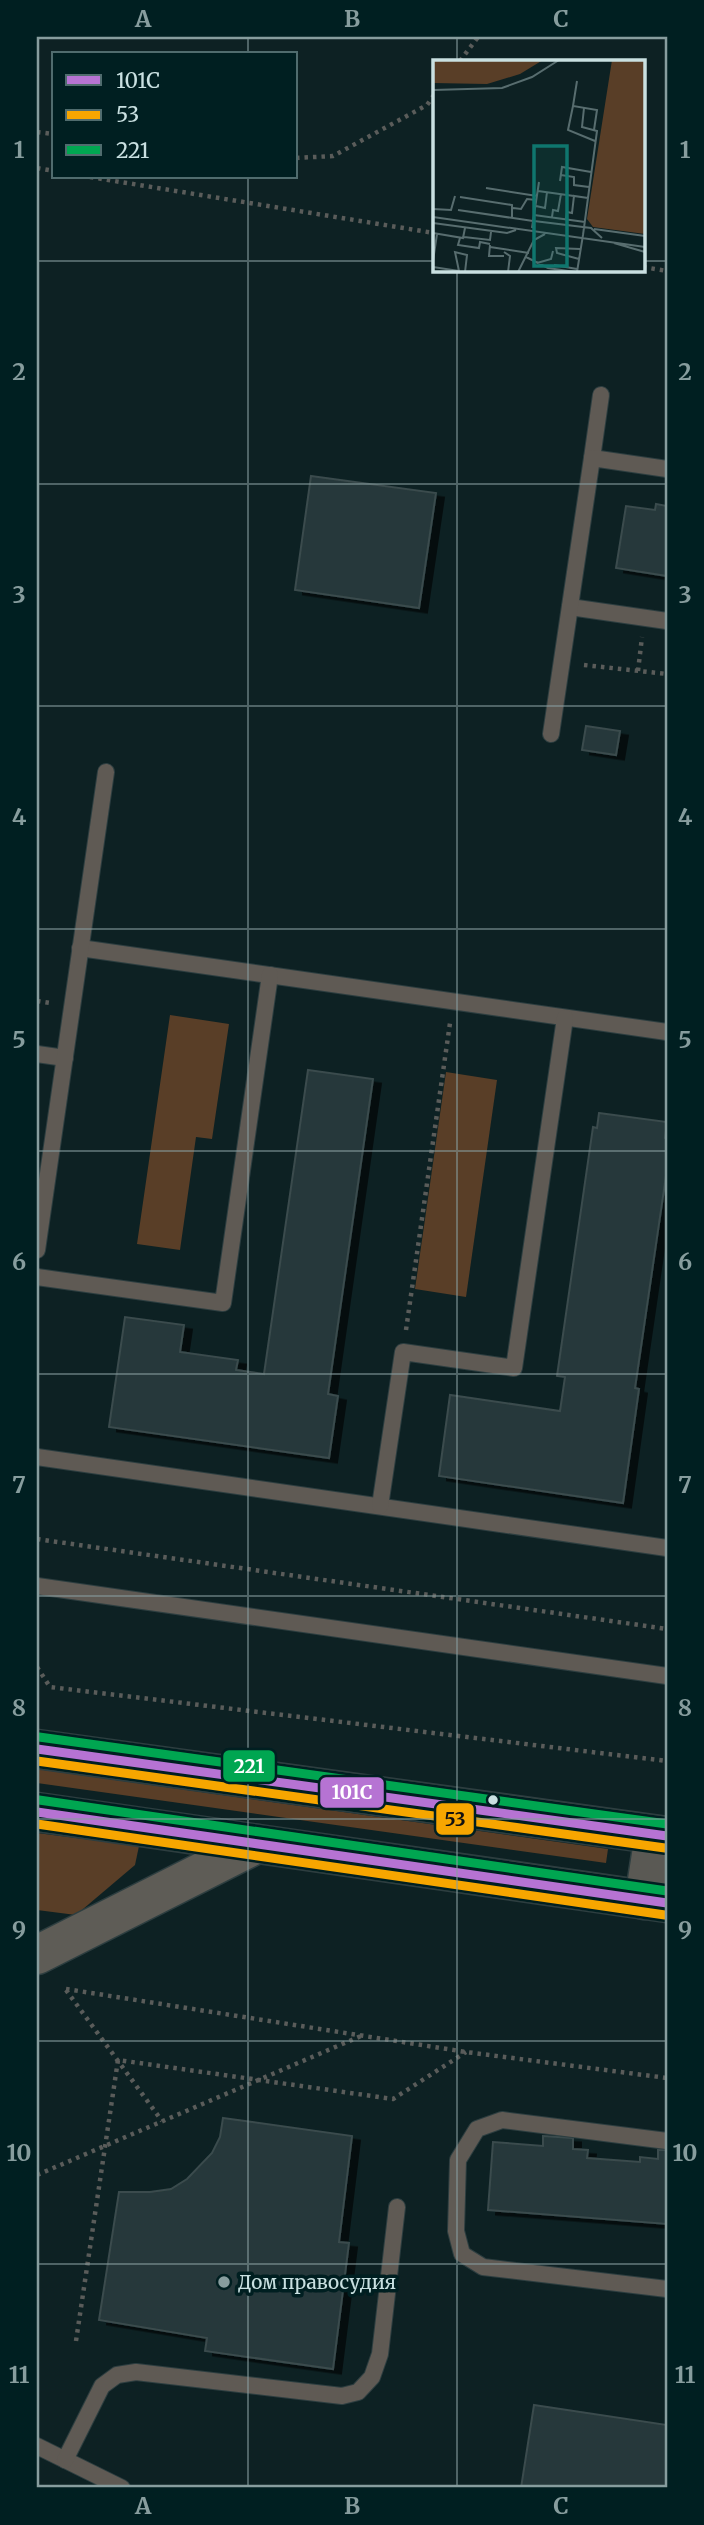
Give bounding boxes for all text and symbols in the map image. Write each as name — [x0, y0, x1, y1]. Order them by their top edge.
text: A — [134, 4, 152, 33]
text: B — [344, 4, 360, 33]
text: C — [553, 4, 569, 33]
legend — [52, 52, 298, 178]
inset map — [433, 60, 644, 271]
text: 101С — [116, 67, 160, 94]
text: 53 — [116, 101, 139, 128]
text: 1 — [14, 135, 25, 164]
text: 1 — [680, 135, 691, 164]
text: 221 — [116, 137, 149, 164]
text: 2 — [12, 357, 26, 386]
text: 2 — [678, 357, 692, 386]
text: 3 — [12, 580, 26, 609]
text: 3 — [678, 580, 692, 609]
text: 4 — [12, 802, 27, 831]
text: 4 — [678, 802, 693, 831]
text: 5 — [12, 1025, 26, 1054]
text: 5 — [678, 1025, 692, 1054]
text: 6 — [12, 1247, 26, 1276]
text: 6 — [678, 1247, 692, 1276]
text: 7 — [12, 1470, 26, 1499]
text: 7 — [678, 1470, 692, 1499]
text: 8 — [12, 1693, 26, 1722]
text: 8 — [678, 1693, 692, 1722]
line badge: 221 — [222, 1749, 276, 1783]
text: 221 — [234, 1754, 264, 1778]
line badge: 101С — [319, 1776, 385, 1809]
text: 101С — [331, 1780, 373, 1804]
unlabelled marker — [486, 1793, 500, 1807]
line badge: 53 — [435, 1802, 475, 1836]
text: 53 — [444, 1807, 466, 1831]
text: 9 — [12, 1915, 26, 1944]
text: 9 — [678, 1915, 692, 1944]
text: 10 — [7, 2138, 31, 2167]
text: 10 — [673, 2138, 697, 2167]
place label: Дом правосудия — [238, 2270, 396, 2294]
marker: Дом правосудия — [216, 2274, 232, 2290]
text: 11 — [9, 2360, 30, 2389]
text: 11 — [675, 2360, 696, 2389]
text: A — [134, 2491, 152, 2520]
text: B — [344, 2491, 360, 2520]
text: C — [553, 2491, 569, 2520]

